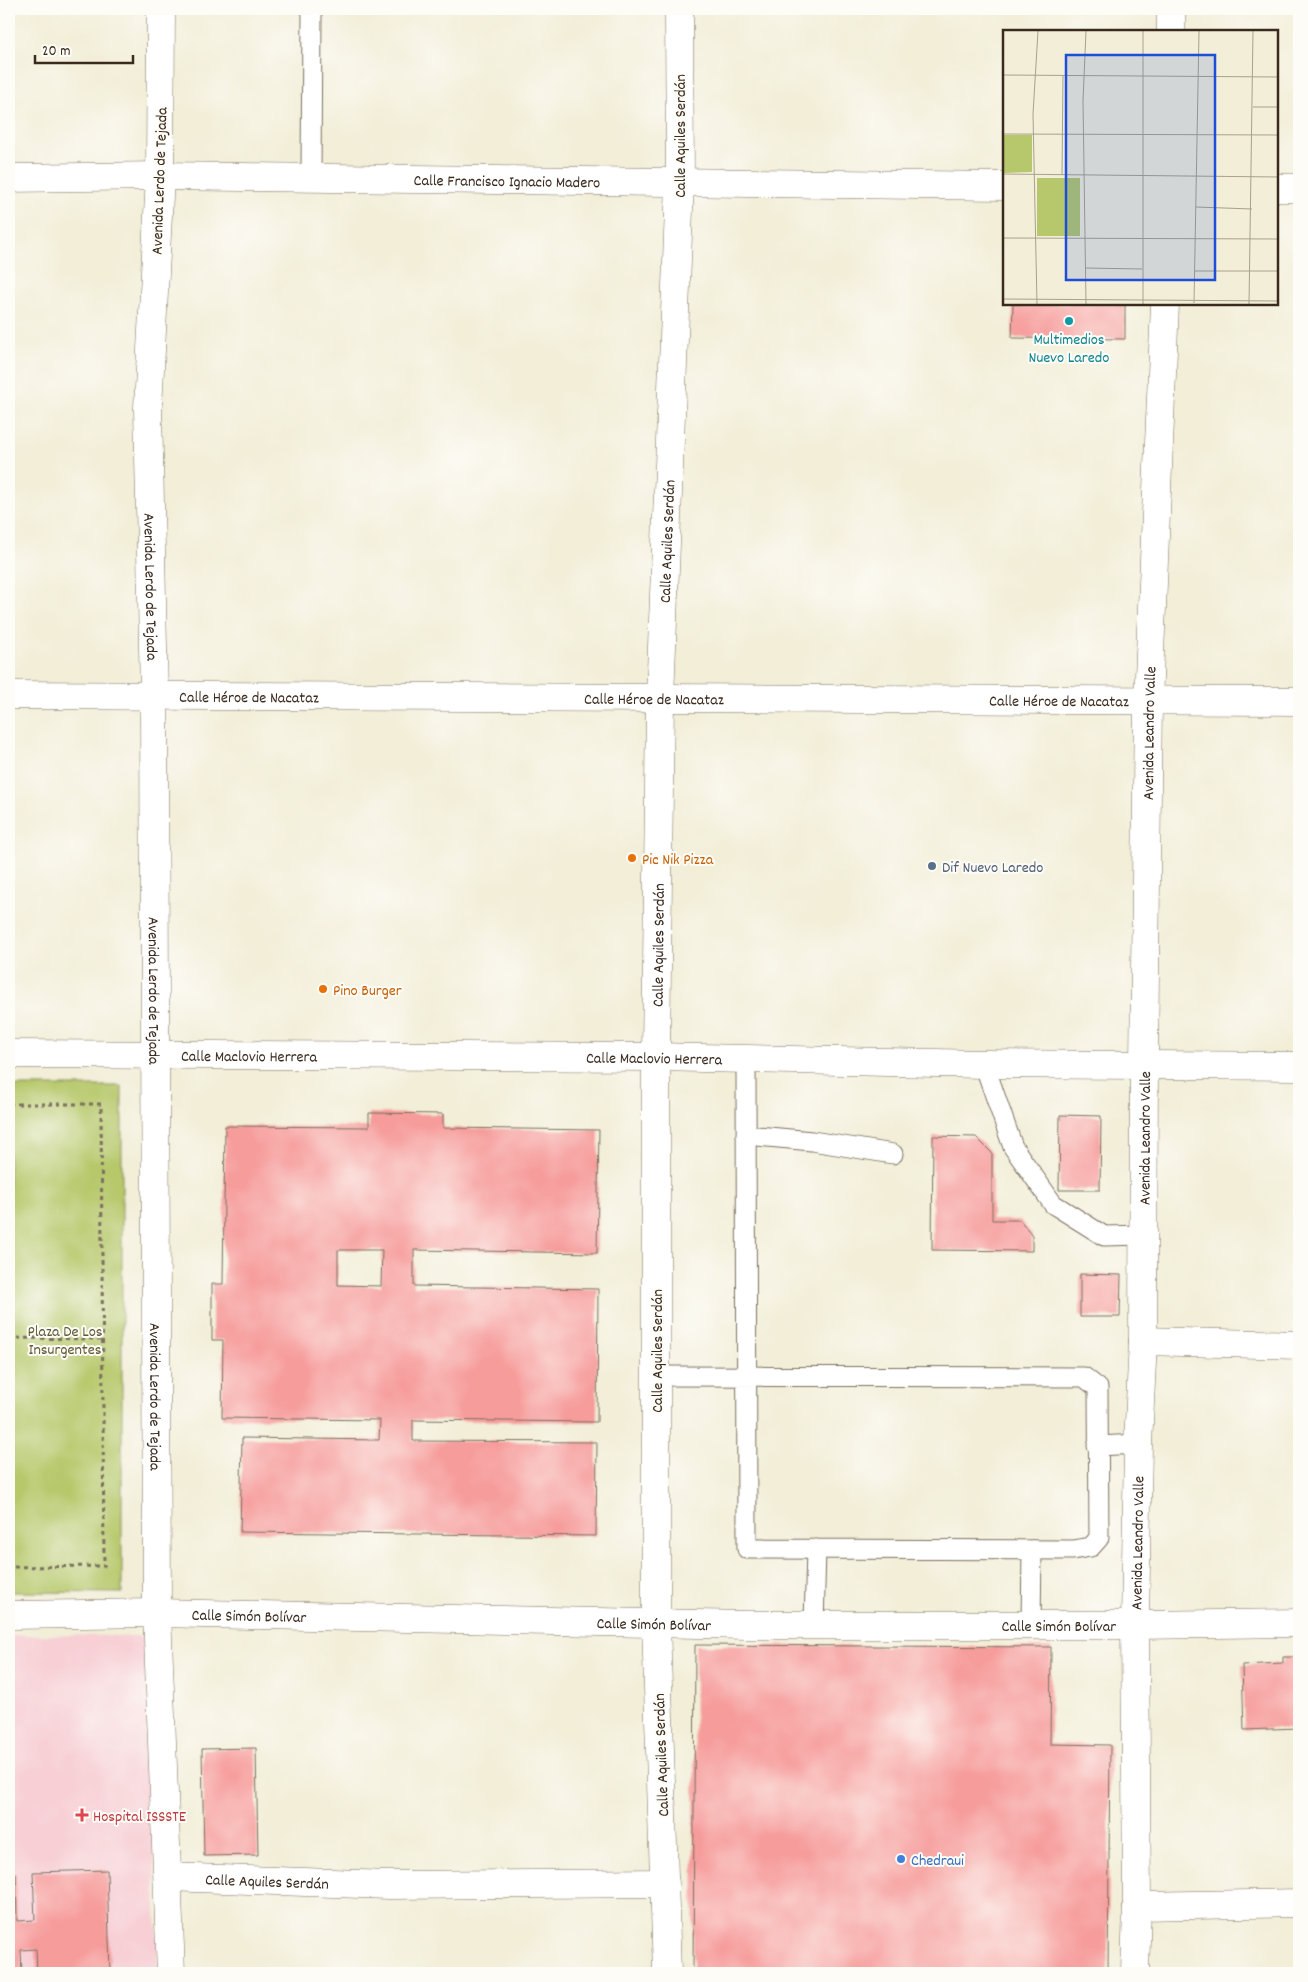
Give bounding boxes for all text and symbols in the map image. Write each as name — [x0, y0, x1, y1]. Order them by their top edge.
inset map — [1003, 30, 1278, 305]
scale bar — [35, 32, 132, 64]
text: 20 m — [42, 41, 70, 63]
street label: Calle Aquiles Serdán — [670, 74, 693, 198]
street label: Avenida Lerdo de Tejada — [146, 106, 175, 255]
street label: Calle Francisco Ignacio Madero — [413, 170, 600, 195]
marker: Multimedios Nuevo Laredo — [1063, 315, 1075, 327]
place label: Multimedios Nuevo Laredo — [1029, 329, 1109, 370]
street label: Calle Aquiles Serdán — [655, 479, 682, 604]
street label: Avenida Lerdo de Tejada — [136, 513, 162, 661]
street label: Avenida Leandro Valle — [1138, 666, 1163, 800]
street label: Calle Héroe de Nacataz — [179, 687, 319, 710]
street label: Calle Héroe de Nacataz — [584, 689, 724, 712]
street label: Calle Héroe de Nacataz — [989, 691, 1129, 714]
place label: Pic Nik Pizza — [642, 849, 714, 872]
marker: Pic Nik Pizza — [626, 852, 638, 864]
place label: Dif Nuevo Laredo — [942, 857, 1043, 880]
marker: Dif Nuevo Laredo — [926, 860, 938, 872]
street label: Calle Aquiles Serdán — [648, 883, 672, 1007]
street label: Avenida Lerdo de Tejada — [141, 917, 164, 1065]
place label: Pino Burger — [333, 980, 402, 1003]
marker: Pino Burger — [317, 983, 329, 995]
street label: Calle Maclovio Herrera — [181, 1046, 318, 1069]
street label: Calle Maclovio Herrera — [586, 1048, 723, 1072]
street label: Avenida Leandro Valle — [1134, 1071, 1158, 1205]
street label: Calle Aquiles Serdán — [647, 1289, 670, 1413]
park label: Plaza De Los Insurgentes — [27, 1321, 103, 1362]
street label: Avenida Lerdo de Tejada — [142, 1323, 166, 1471]
street label: Avenida Leandro Valle — [1126, 1476, 1151, 1610]
street label: Calle Simón Bolívar — [191, 1605, 306, 1630]
street label: Calle Simón Bolívar — [596, 1613, 711, 1638]
street label: Calle Simón Bolívar — [1002, 1616, 1116, 1639]
street label: Calle Aquiles Serdán — [649, 1693, 676, 1817]
place label: Hospital ISSSTE — [93, 1806, 187, 1829]
marker: Hospital ISSSTE — [75, 1808, 89, 1822]
place label: Chedraui — [911, 1850, 964, 1873]
marker: Chedraui — [895, 1853, 907, 1865]
street label: Calle Aquiles Serdán — [205, 1869, 329, 1897]

